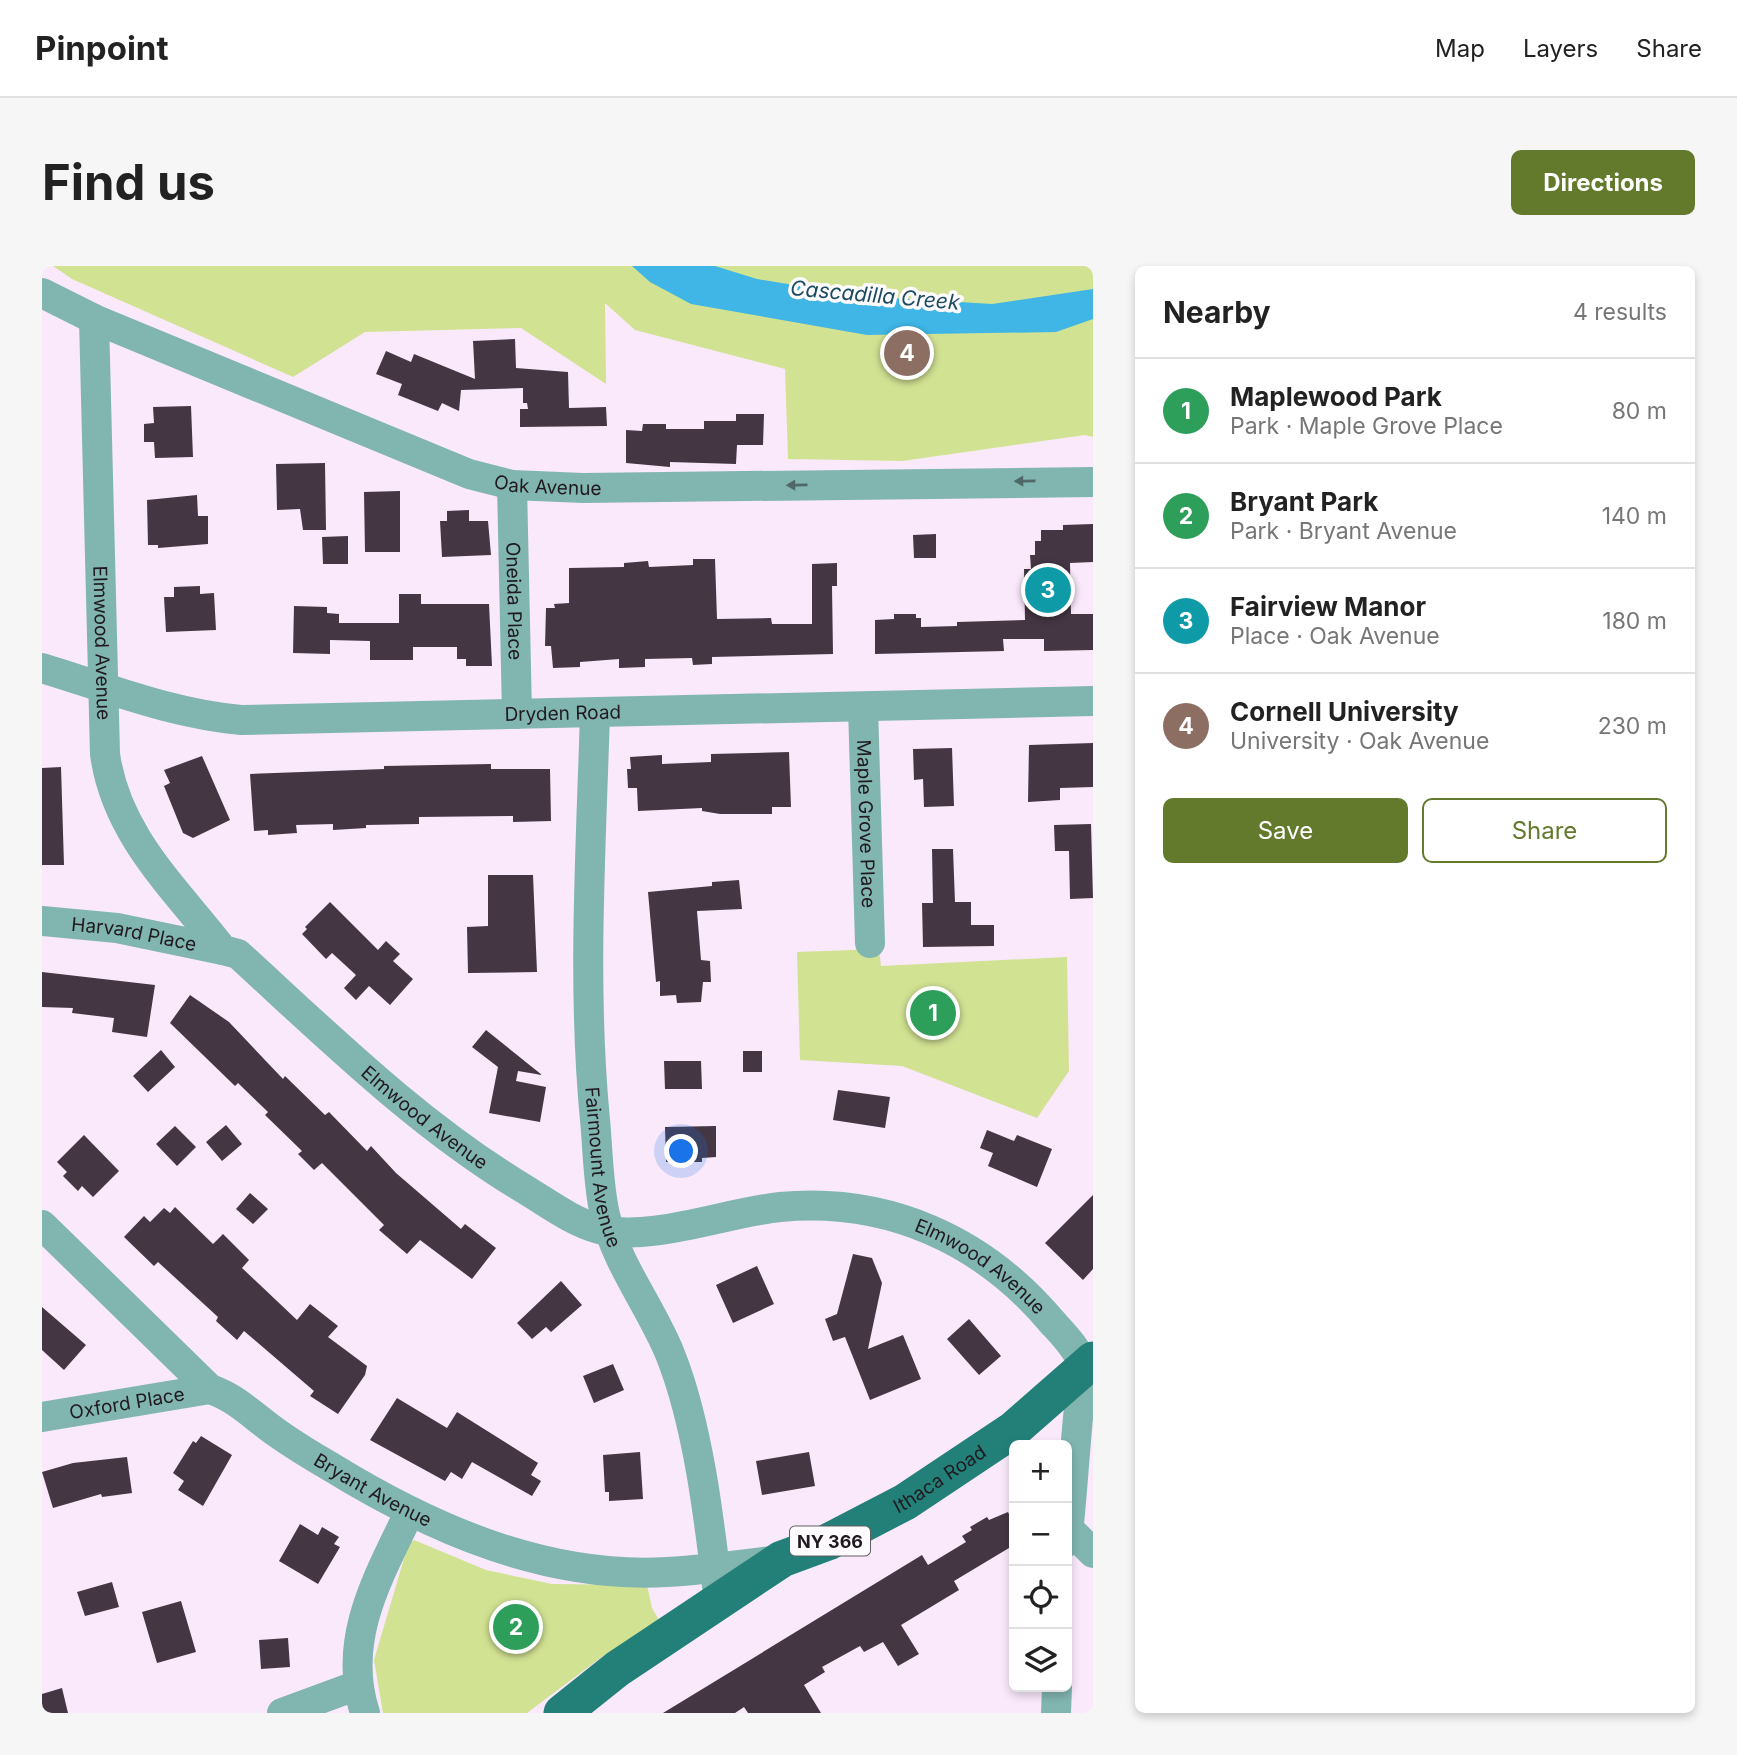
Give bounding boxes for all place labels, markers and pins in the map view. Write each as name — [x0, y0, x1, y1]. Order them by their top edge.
pin: 4 — [884, 327, 930, 379]
pin: 3 — [1025, 564, 1071, 616]
pin: 1 — [910, 987, 956, 1039]
pin: 2 — [493, 1601, 539, 1653]

